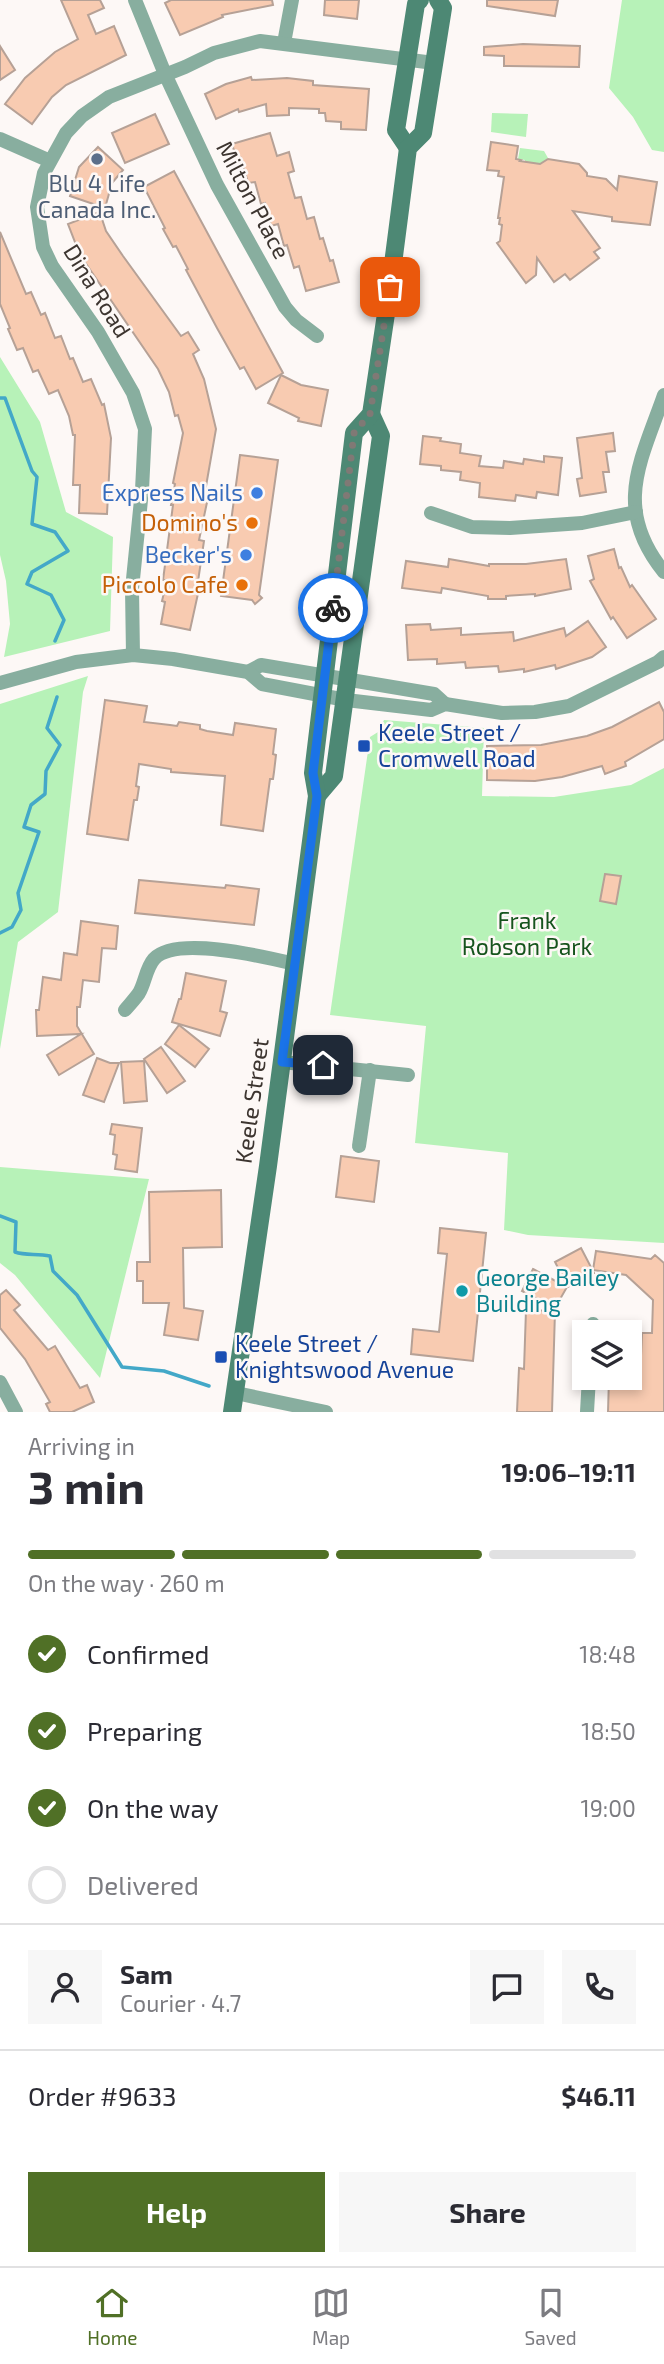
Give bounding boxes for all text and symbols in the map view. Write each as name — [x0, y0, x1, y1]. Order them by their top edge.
street label: Milton Place — [211, 136, 297, 263]
marker: Blu 4 Life Canada Inc. — [89, 151, 105, 167]
place label: Blu 4 Life Canada Inc. — [38, 169, 156, 223]
street label: Dina Road — [58, 238, 138, 342]
pin — [360, 257, 420, 317]
icon: bag — [371, 268, 409, 306]
place label: Express Nails — [102, 478, 243, 506]
marker: Express Nails — [249, 485, 265, 501]
place label: Domino's — [141, 508, 238, 536]
marker: Domino's — [244, 515, 260, 531]
place label: Becker's — [145, 540, 232, 568]
marker: Becker's — [238, 547, 254, 563]
place label: Piccolo Cafe — [102, 570, 228, 598]
courier — [298, 573, 368, 643]
marker: Piccolo Cafe — [234, 577, 250, 593]
icon: bike — [314, 589, 352, 627]
place label: Keele Street / Cromwell Road — [378, 718, 536, 772]
marker: Keele Street / Cromwell Road — [356, 738, 372, 754]
park label: Frank Robson Park — [462, 906, 593, 960]
pin — [293, 1035, 353, 1095]
street label: Keele Street — [228, 1036, 274, 1165]
icon: home — [304, 1046, 342, 1084]
place label: George Bailey Building — [476, 1263, 619, 1317]
marker: George Bailey Building — [454, 1283, 470, 1299]
map controls — [572, 1320, 642, 1390]
button: layers — [572, 1320, 642, 1390]
place label: Keele Street / Knightswood Avenue — [235, 1329, 454, 1383]
marker: Keele Street / Knightswood Avenue — [213, 1349, 229, 1365]
text: Arriving in — [28, 1432, 135, 1460]
text: 19:06–19:11 — [502, 1456, 636, 1487]
text: 3 min — [28, 1458, 145, 1513]
text: On the way · 260 m — [28, 1569, 225, 1597]
icon: check — [28, 1635, 66, 1673]
text: Confirmed — [87, 1638, 210, 1669]
text: 18:48 — [579, 1640, 636, 1668]
icon: check — [28, 1712, 66, 1750]
text: Preparing — [87, 1715, 202, 1746]
text: 18:50 — [581, 1717, 636, 1745]
icon: check — [28, 1789, 66, 1827]
text: On the way — [87, 1792, 218, 1823]
text: 19:00 — [581, 1794, 636, 1822]
text: Delivered — [87, 1869, 199, 1900]
button: person — [28, 1950, 102, 2024]
button: chat — [470, 1950, 544, 2024]
button: phone — [562, 1950, 636, 2024]
text: Sam — [120, 1958, 173, 1989]
text: Courier · 4.7 — [120, 1989, 241, 2017]
text: Order #9633 — [28, 2080, 177, 2111]
text: $46.11 — [561, 2080, 636, 2111]
button: Help — [28, 2172, 325, 2252]
button: Share — [339, 2172, 636, 2252]
tab: Home — [87, 2284, 138, 2349]
tab: Map — [312, 2284, 350, 2349]
tab: Saved — [525, 2284, 577, 2349]

